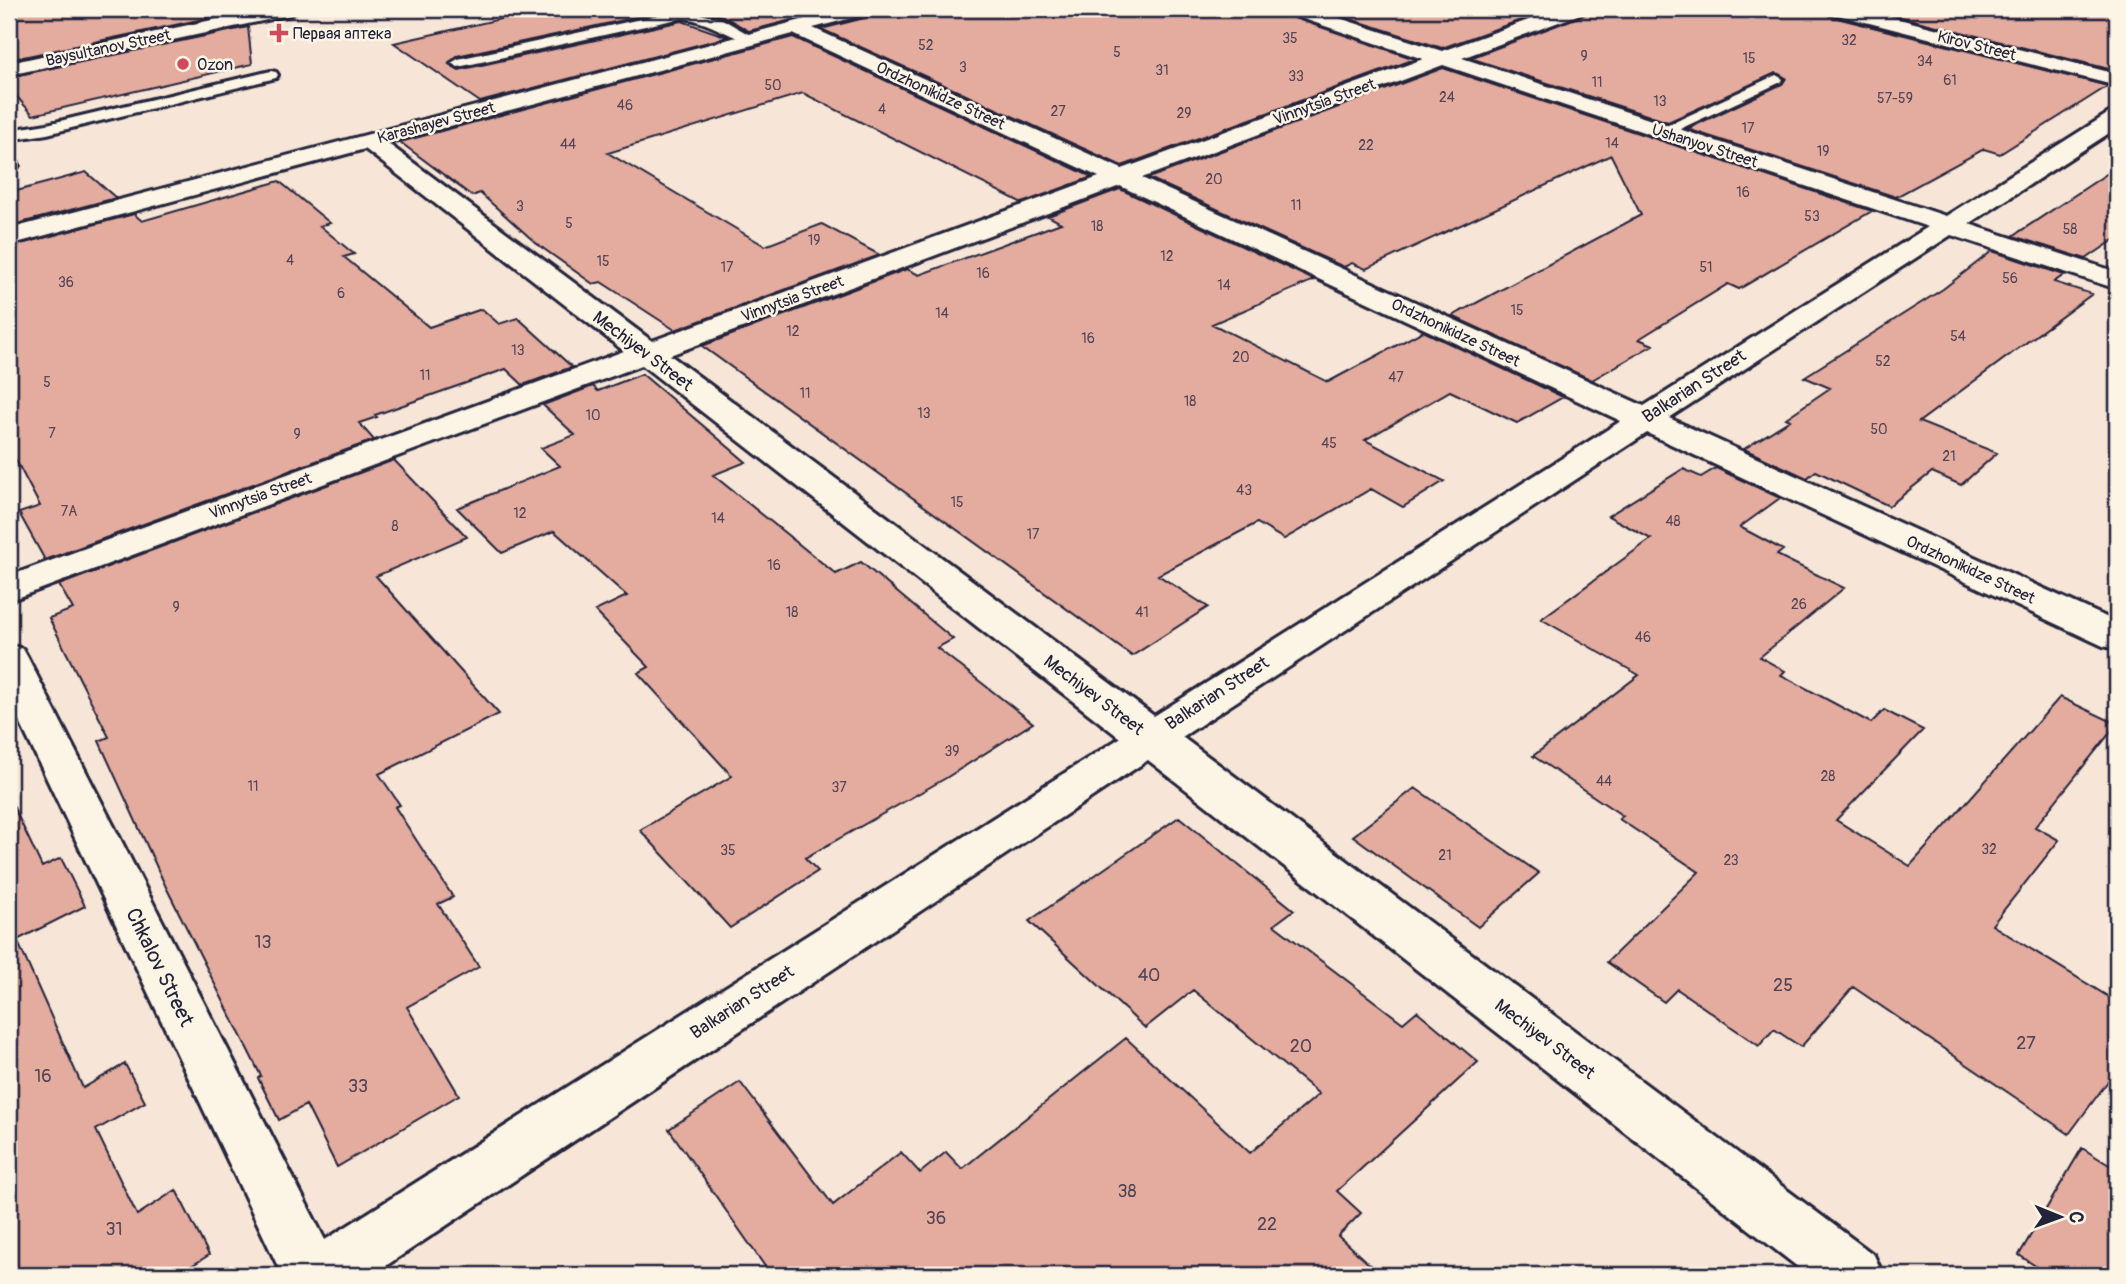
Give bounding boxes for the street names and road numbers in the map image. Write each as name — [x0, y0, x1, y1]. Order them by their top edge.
street label: Baysultanov Street — [44, 25, 173, 71]
street label: Kirov Street — [1935, 27, 2019, 66]
street label: Ordzhonikidze Street — [873, 57, 1009, 135]
street label: Vinnytsia Street — [1270, 74, 1379, 130]
street label: Karashaуev Street — [375, 97, 498, 148]
street label: Ushanyov Street — [1649, 119, 1761, 173]
street label: Vinnytsia Street — [738, 271, 847, 327]
street label: Ordzhonikidze Street — [1388, 294, 1524, 372]
street label: Mechiyev Street — [588, 306, 698, 397]
street label: Balkarian Street — [1638, 344, 1751, 428]
street label: Vinnytsia Street — [206, 468, 315, 524]
street label: Ordzhonikidze Street — [1903, 531, 2039, 609]
street label: Mechiyev Street — [1039, 650, 1149, 741]
street label: Balkarian Street — [1161, 651, 1274, 735]
street label: Chkalov Street — [119, 904, 200, 1031]
street label: Balkarian Street — [686, 960, 799, 1044]
street label: Mechiyev Street — [1490, 994, 1600, 1085]

